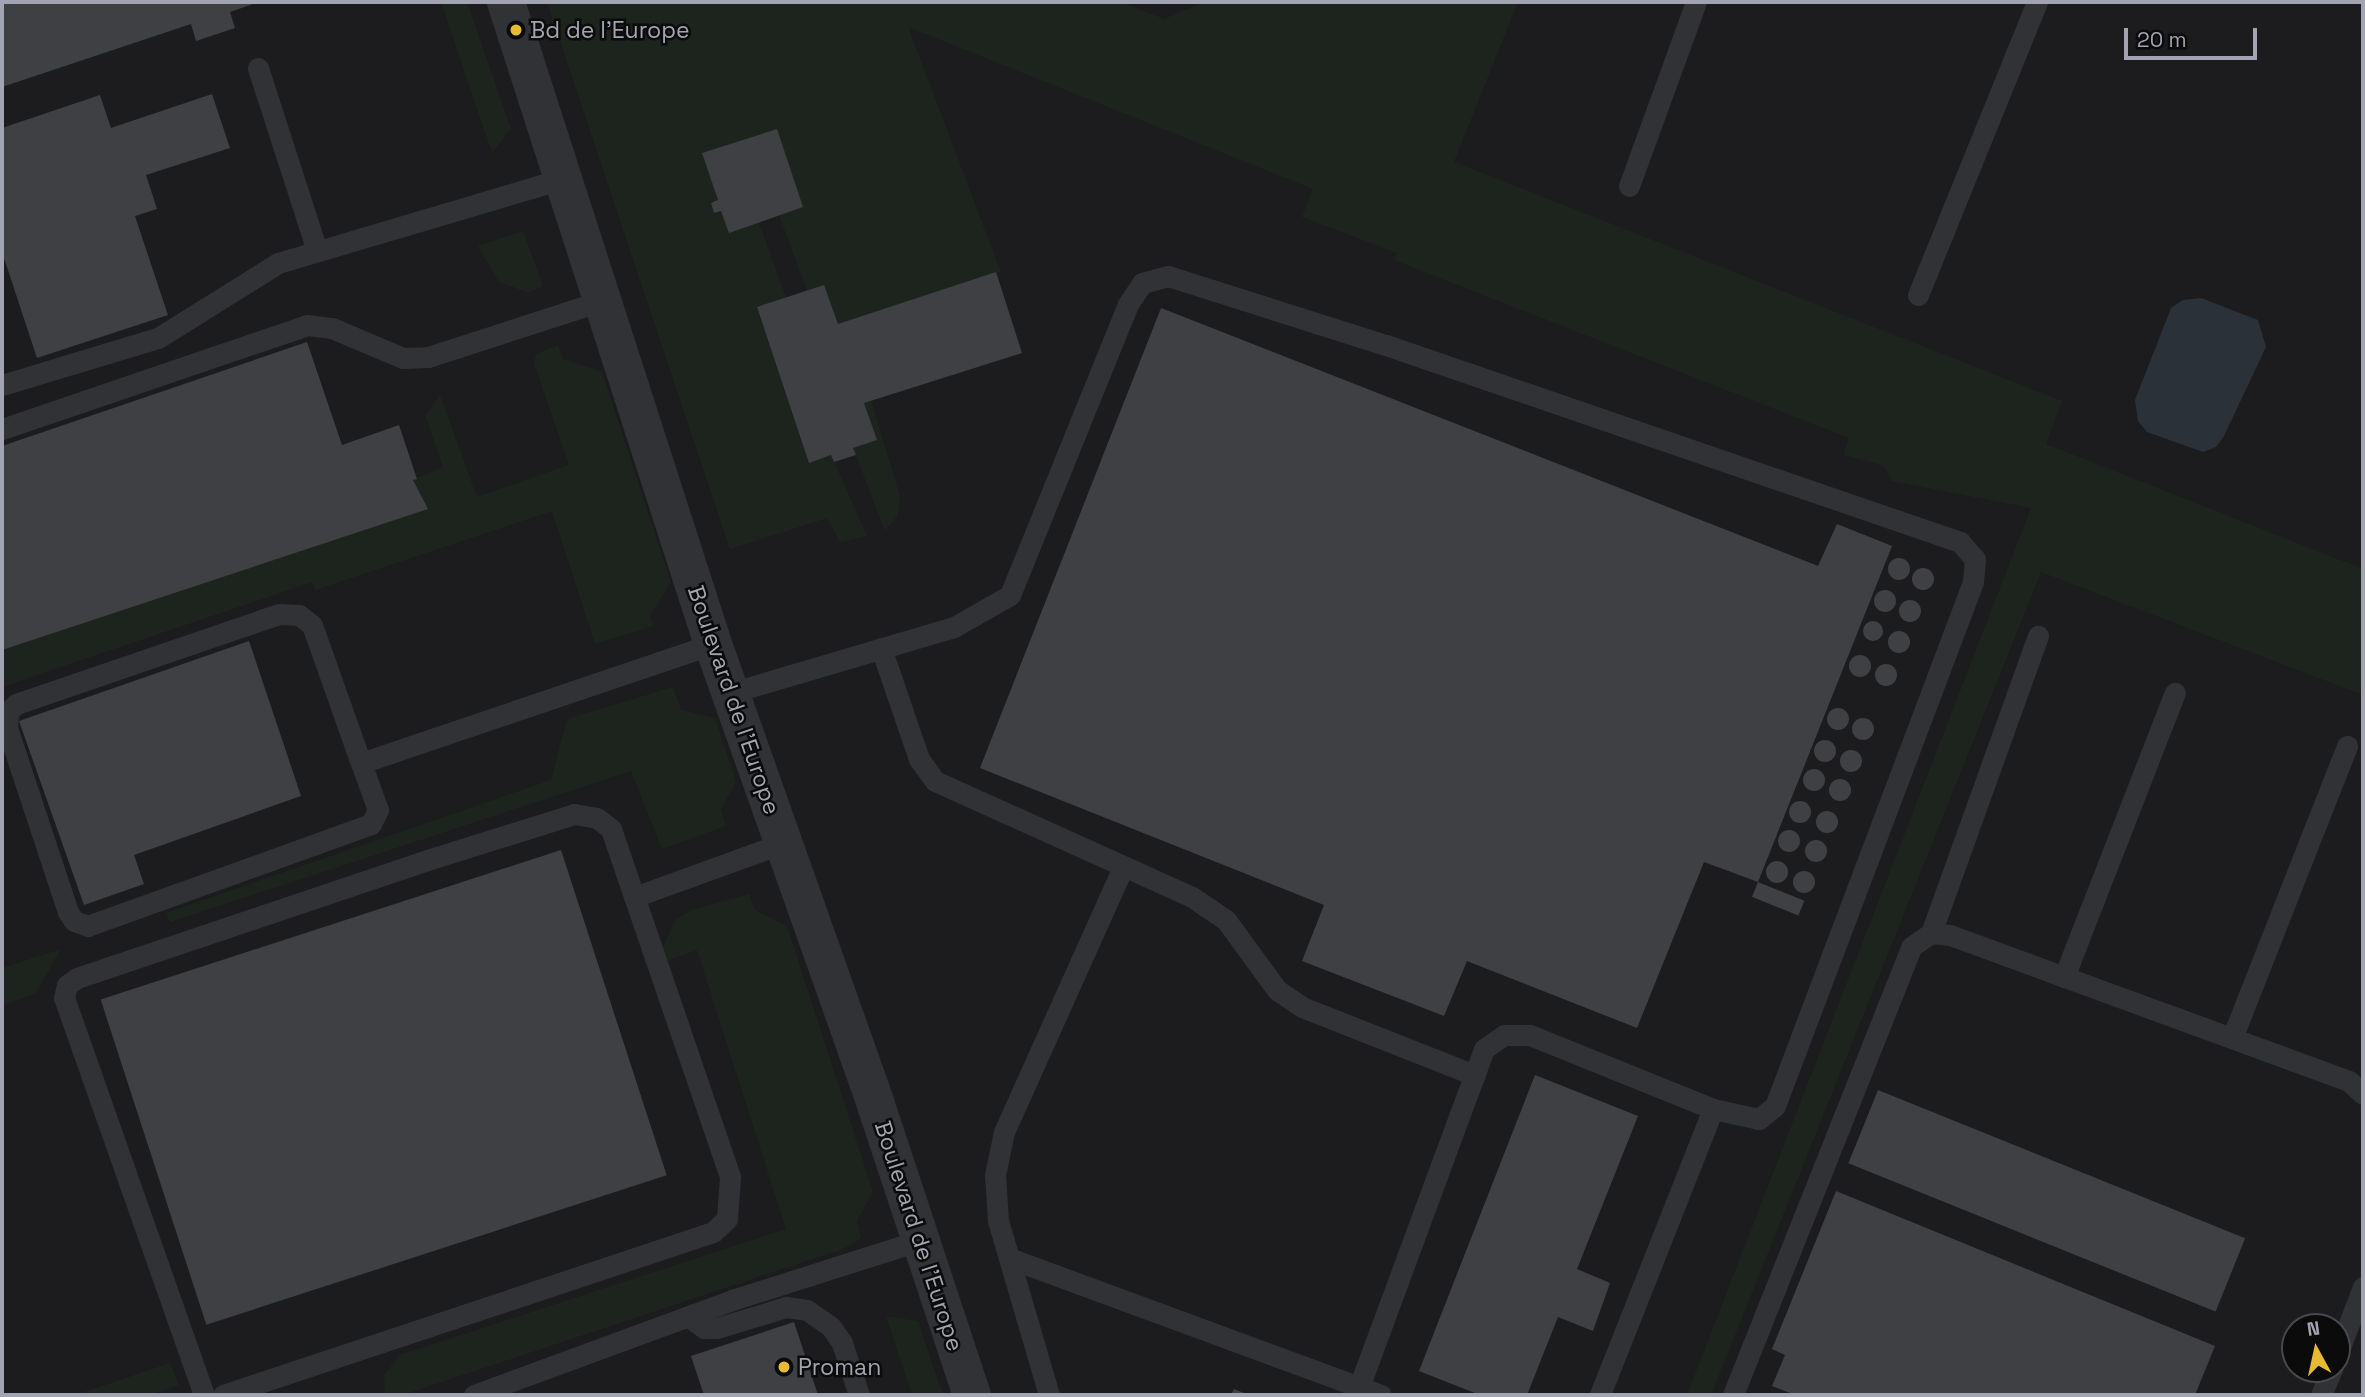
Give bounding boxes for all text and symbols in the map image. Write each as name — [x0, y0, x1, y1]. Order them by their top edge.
scale bar — [2127, 14, 2260, 58]
place label: Bd de l'Europe — [530, 16, 690, 44]
marker: Bd de l'Europe — [508, 22, 524, 38]
text: 20 m — [2137, 26, 2187, 53]
street label: Boulevard de l'Europe — [682, 582, 786, 818]
street label: Boulevard de l'Europe — [869, 1118, 969, 1354]
north arrow — [2281, 1313, 2351, 1383]
text: N — [2305, 1315, 2321, 1342]
place label: Proman — [798, 1353, 881, 1381]
marker: Proman — [776, 1359, 792, 1375]

